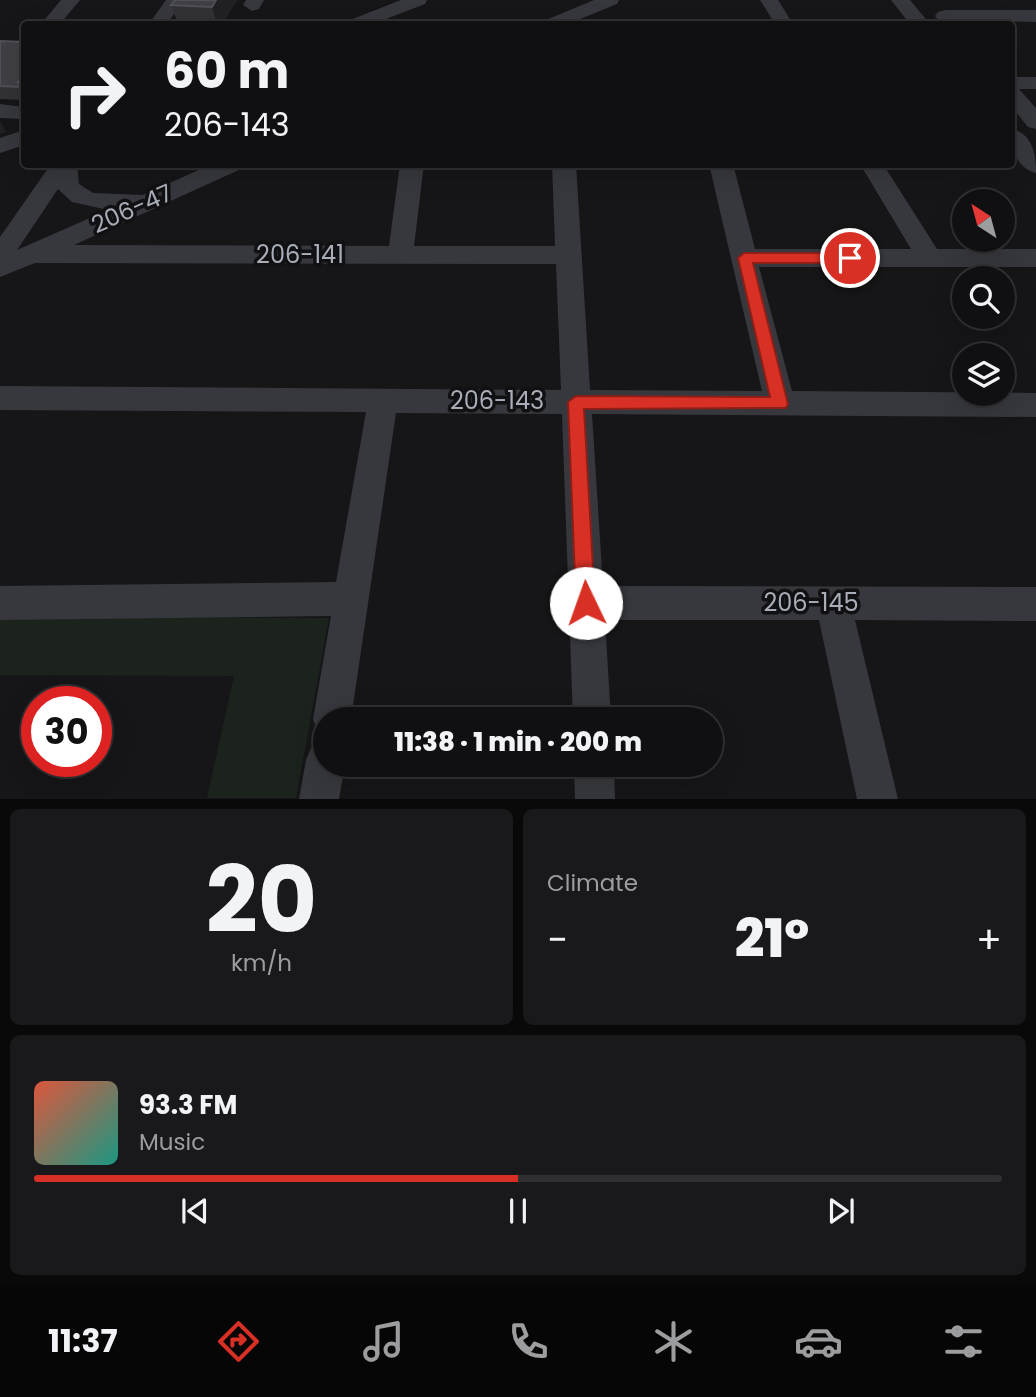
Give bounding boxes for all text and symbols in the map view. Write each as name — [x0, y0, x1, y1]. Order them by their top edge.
text: 60 m — [164, 37, 289, 105]
icon: right — [49, 49, 140, 140]
text: 206-143 — [164, 102, 290, 147]
street label: 206-47 — [86, 176, 178, 241]
north arrow — [952, 189, 1015, 252]
map controls — [952, 189, 1015, 406]
pin — [820, 228, 880, 288]
street label: 206-141 — [256, 238, 344, 271]
icon: arrive — [831, 239, 869, 277]
button: search — [952, 266, 1015, 329]
button: layers — [952, 343, 1015, 406]
street label: 206-143 — [450, 384, 544, 417]
position arrow — [549, 566, 623, 640]
street label: 206-145 — [763, 586, 859, 619]
speed limit sign: 30 — [21, 686, 112, 777]
text: 11:38 · 1 min · 200 m — [394, 724, 642, 760]
text: 20 — [206, 836, 317, 964]
text: Climate — [547, 867, 638, 899]
text: 21° — [735, 902, 809, 975]
text: − — [547, 913, 568, 966]
text: + — [976, 913, 1002, 966]
text: km/h — [231, 947, 292, 979]
text: 93.3 FM — [139, 1087, 237, 1123]
text: Music — [139, 1126, 205, 1158]
icon: previous — [176, 1192, 214, 1230]
icon: pause — [499, 1192, 537, 1230]
icon: next — [822, 1192, 860, 1230]
icon: directions — [214, 1317, 263, 1366]
icon: music — [359, 1317, 408, 1366]
icon: phone — [504, 1317, 553, 1366]
icon: climate — [649, 1317, 698, 1366]
icon: car — [794, 1317, 843, 1366]
icon: filters — [939, 1317, 988, 1366]
text: 11:37 — [48, 1318, 118, 1363]

